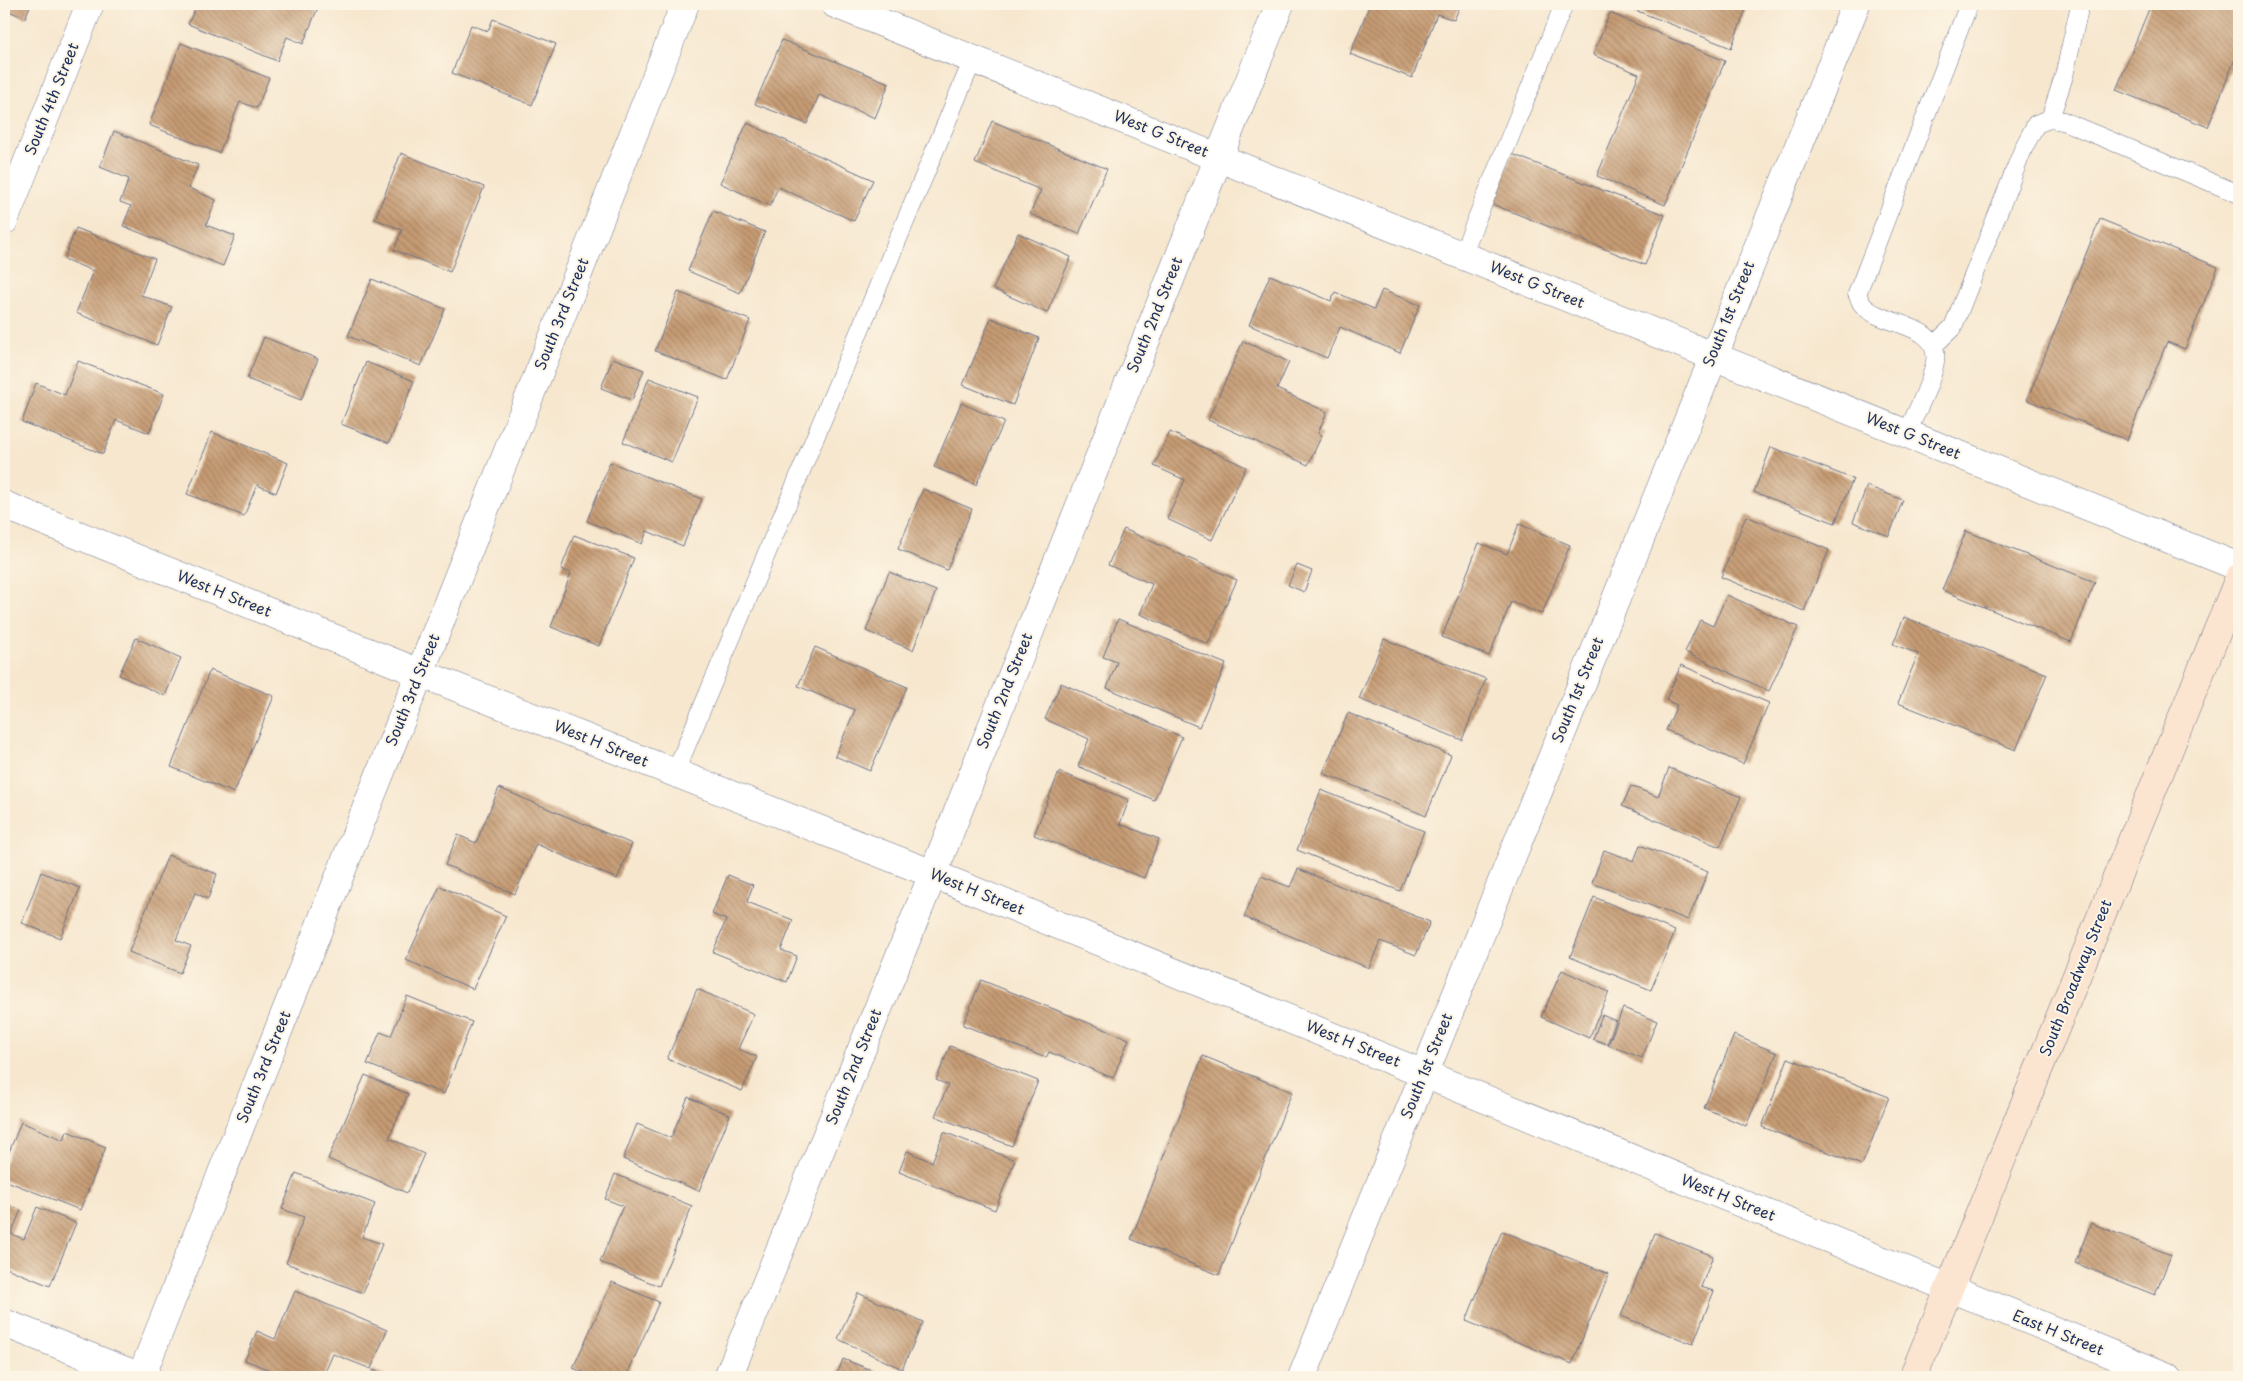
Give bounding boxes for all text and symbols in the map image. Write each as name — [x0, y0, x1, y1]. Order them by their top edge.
street label: South 4th Street — [18, 39, 84, 158]
street label: West G Street — [1111, 103, 1212, 162]
street label: South 2nd Street — [1120, 253, 1187, 376]
street label: South 3rd Street — [528, 254, 594, 373]
street label: West G Street — [1487, 254, 1588, 313]
street label: South 1st Street — [1696, 257, 1759, 370]
street label: West G Street — [1863, 405, 1964, 464]
street label: West H Street — [174, 563, 275, 622]
street label: South 2nd Street — [970, 629, 1037, 752]
street label: South 3rd Street — [379, 630, 445, 749]
street label: South 1st Street — [1545, 633, 1608, 746]
street label: West H Street — [551, 713, 652, 772]
street label: West H Street — [927, 861, 1028, 920]
street label: South Broadway Street — [2033, 896, 2117, 1059]
street label: South 2nd Street — [819, 1005, 886, 1128]
street label: South 3rd Street — [230, 1007, 296, 1126]
street label: South 1st Street — [1394, 1009, 1457, 1122]
street label: West H Street — [1303, 1013, 1404, 1072]
street label: West H Street — [1678, 1167, 1779, 1226]
street label: East H Street — [2010, 1303, 2108, 1360]

